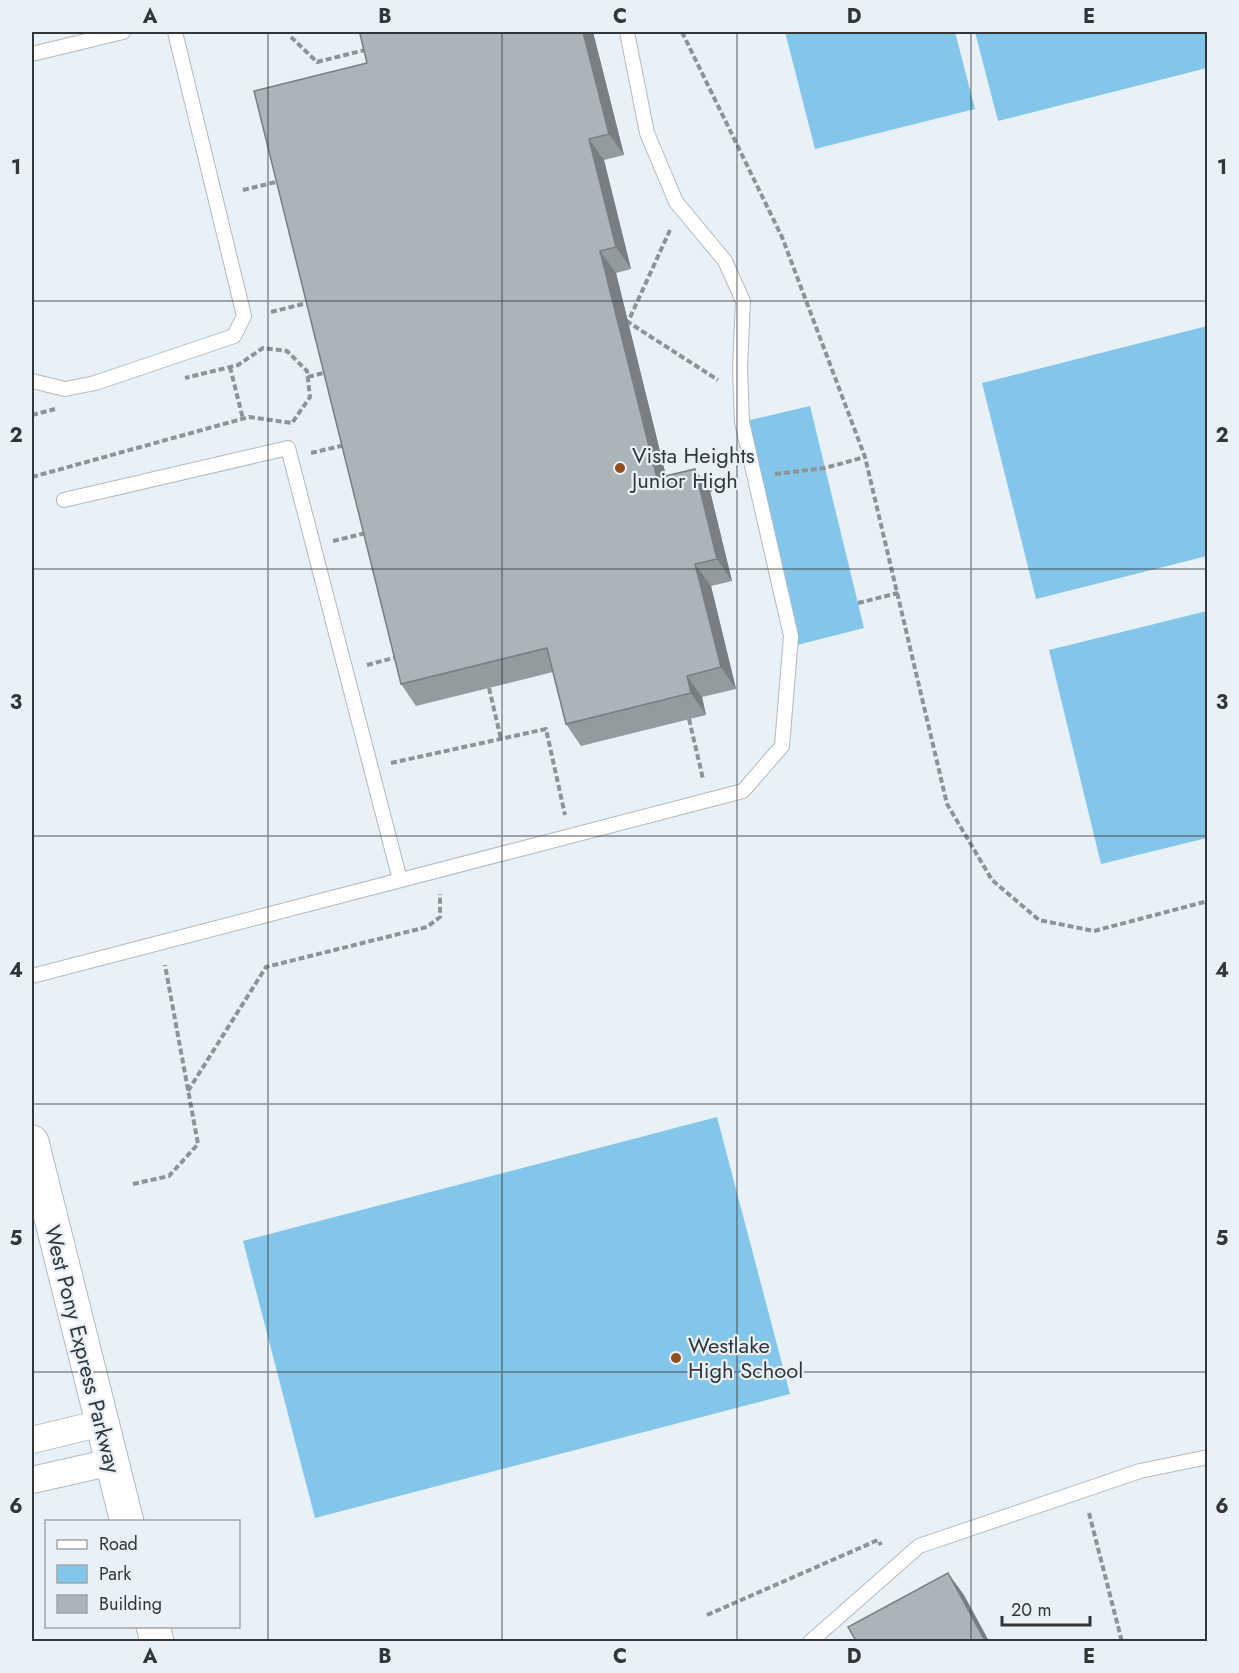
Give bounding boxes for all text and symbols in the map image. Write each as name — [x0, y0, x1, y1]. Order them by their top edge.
text: A — [142, 2, 158, 31]
text: B — [378, 2, 392, 31]
text: C — [613, 2, 627, 31]
text: D — [847, 2, 861, 31]
text: E — [1083, 2, 1095, 31]
text: 1 — [11, 153, 21, 182]
text: 1 — [1217, 153, 1227, 182]
text: 2 — [9, 421, 23, 450]
text: 2 — [1215, 421, 1229, 450]
place label: Vista Heights Junior High — [629, 439, 755, 496]
marker: Vista Heights Junior High — [613, 461, 627, 475]
text: 3 — [10, 688, 22, 717]
text: 3 — [1216, 688, 1228, 717]
text: 4 — [9, 956, 23, 985]
text: 4 — [1215, 956, 1229, 985]
street label: West Pony Express Parkway — [37, 1222, 129, 1477]
text: 5 — [10, 1224, 23, 1253]
text: 5 — [1216, 1224, 1229, 1253]
place label: Westlake High School — [688, 1329, 803, 1386]
marker: Westlake High School — [669, 1351, 683, 1365]
text: 6 — [9, 1492, 23, 1521]
text: 6 — [1215, 1492, 1229, 1521]
legend — [45, 1520, 240, 1628]
text: Road — [99, 1531, 138, 1557]
text: Park — [99, 1561, 131, 1587]
scale bar — [1002, 1589, 1090, 1627]
text: Building — [99, 1591, 162, 1617]
text: 20 m — [1011, 1597, 1051, 1623]
text: A — [142, 1642, 158, 1671]
text: B — [378, 1642, 392, 1671]
text: C — [613, 1642, 627, 1671]
text: D — [847, 1642, 861, 1671]
text: E — [1083, 1642, 1095, 1671]

